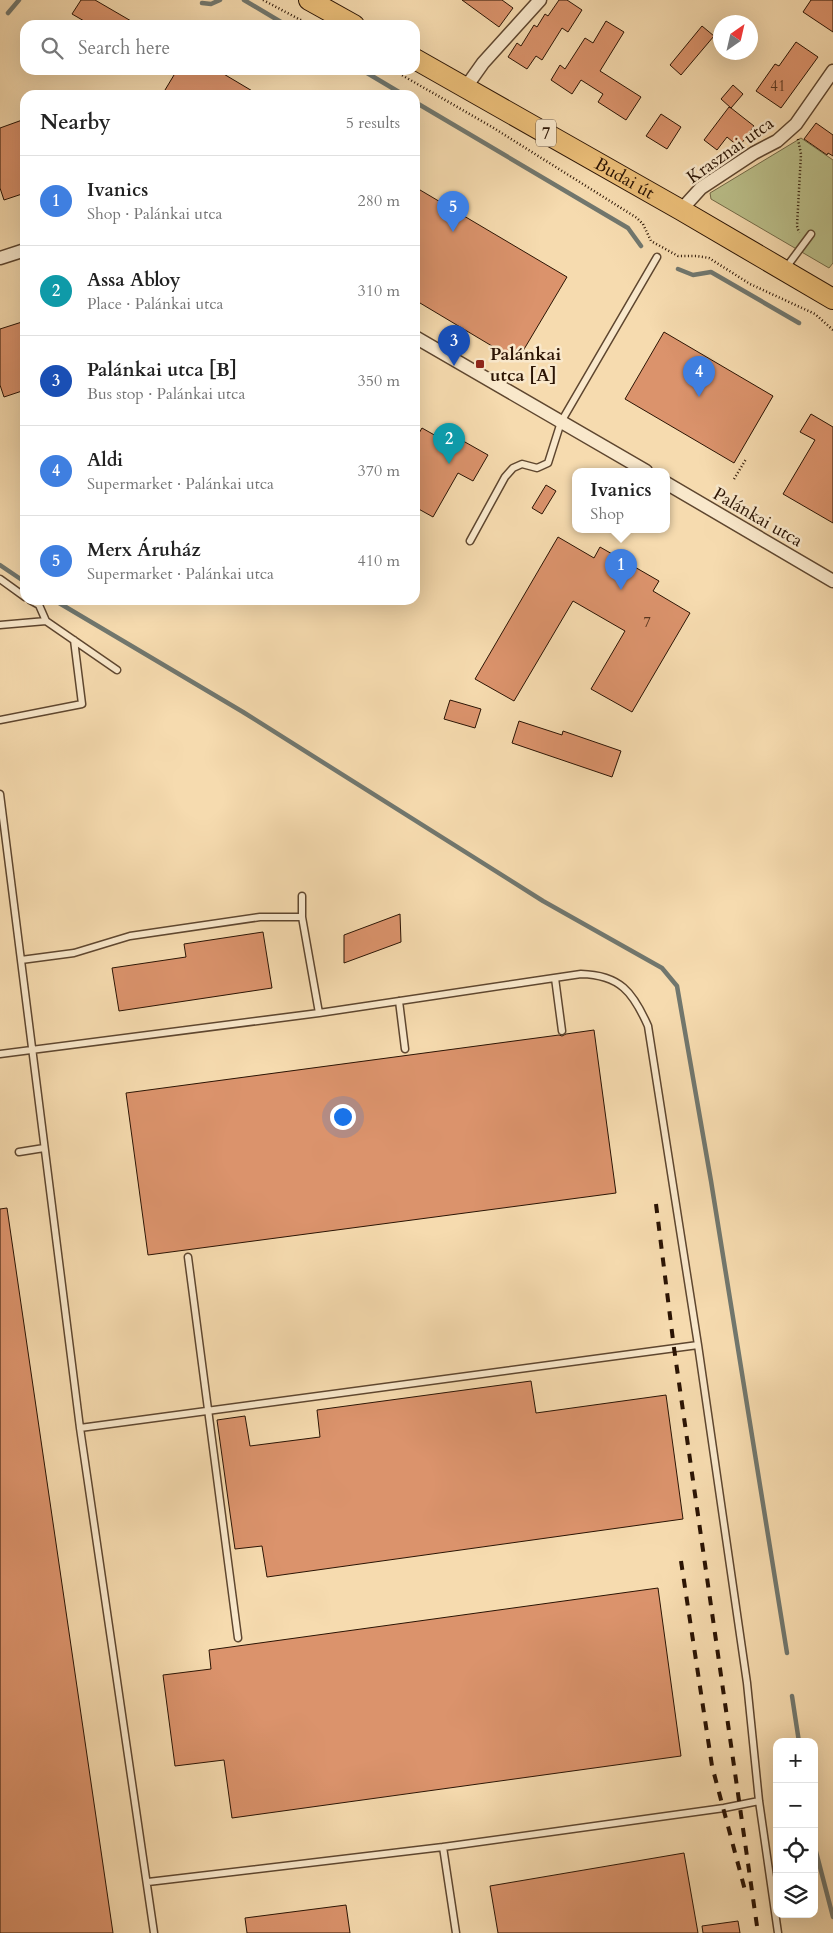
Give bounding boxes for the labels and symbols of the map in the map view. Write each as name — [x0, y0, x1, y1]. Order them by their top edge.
north arrow — [713, 15, 758, 60]
house number: 41 — [770, 76, 786, 96]
street label: Krasznai utca — [682, 111, 779, 190]
road number: 7 — [536, 120, 556, 146]
street label: Budai út — [590, 152, 659, 205]
pin: 5 — [437, 191, 469, 232]
pin: 3 — [438, 325, 470, 366]
place label: Palánkai utca [A] — [490, 342, 561, 388]
pin: 4 — [683, 356, 715, 397]
marker: Palánkai utca [A] — [474, 358, 486, 370]
pin: 2 — [433, 423, 465, 464]
street label: Palánkai utca — [708, 482, 807, 553]
pin: 1 — [605, 549, 637, 590]
house number: 7 — [643, 612, 651, 632]
your location — [330, 1104, 356, 1130]

